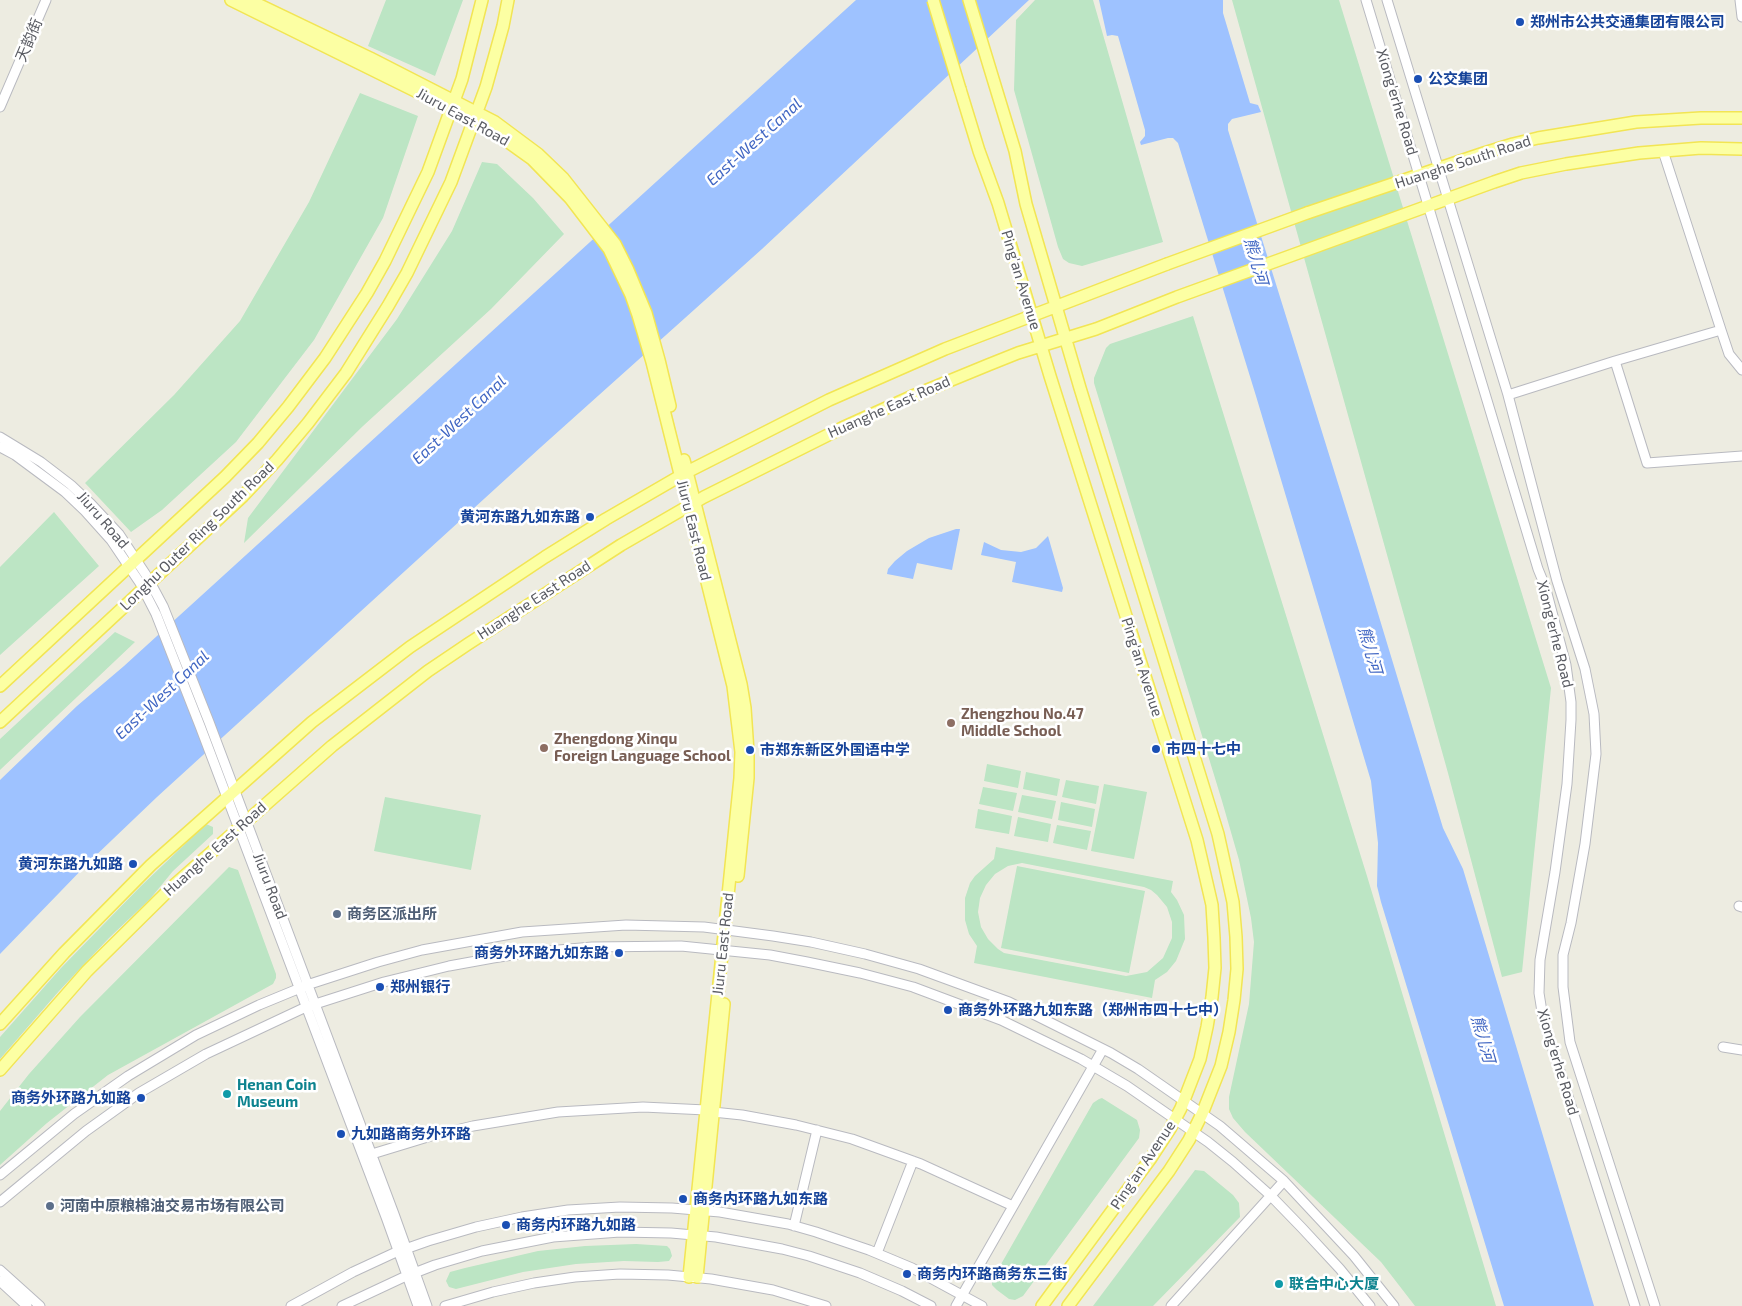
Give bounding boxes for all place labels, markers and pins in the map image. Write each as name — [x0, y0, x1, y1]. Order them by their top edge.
place label: 郑州市公共交通集团有限公司 — [1530, 13, 1725, 31]
marker: 郑州市公共交通集团有限公司 — [1514, 16, 1526, 28]
place label: 公交集团 — [1428, 70, 1488, 88]
marker: 公交集团 — [1412, 73, 1424, 85]
place label: 黄河东路九如东路 — [460, 508, 580, 526]
marker: 黄河东路九如东路 — [584, 511, 596, 523]
place label: Zhengzhou No.47 Middle School — [961, 705, 1084, 740]
marker: Zhengzhou No.47 Middle School — [945, 717, 957, 729]
place label: Zhengdong Xinqu Foreign Language School — [554, 730, 731, 765]
place label: 市四十七中 — [1166, 740, 1241, 758]
place label: 市郑东新区外国语中学 — [760, 741, 910, 759]
marker: Zhengdong Xinqu Foreign Language School — [538, 742, 550, 754]
marker: 市四十七中 — [1150, 743, 1162, 755]
marker: 市郑东新区外国语中学 — [744, 744, 756, 756]
place label: 黄河东路九如路 — [18, 855, 123, 873]
marker: 黄河东路九如路 — [127, 858, 139, 870]
place label: 商务区派出所 — [347, 905, 437, 923]
marker: 商务区派出所 — [331, 908, 343, 920]
place label: 商务外环路九如东路 — [474, 944, 609, 962]
marker: 商务外环路九如东路 — [613, 947, 625, 959]
place label: 郑州银行 — [390, 978, 450, 996]
marker: 郑州银行 — [374, 981, 386, 993]
place label: 商务外环路九如东路（郑州市四十七中） — [958, 1001, 1228, 1019]
marker: 商务外环路九如东路（郑州市四十七中） — [942, 1004, 954, 1016]
place label: Henan Coin Museum — [237, 1076, 316, 1111]
marker: Henan Coin Museum — [221, 1088, 233, 1100]
place label: 商务外环路九如路 — [11, 1089, 131, 1107]
marker: 商务外环路九如路 — [135, 1092, 147, 1104]
place label: 九如路商务外环路 — [351, 1125, 471, 1143]
marker: 九如路商务外环路 — [335, 1128, 347, 1140]
place label: 商务内环路九如东路 — [693, 1190, 828, 1208]
marker: 商务内环路九如东路 — [677, 1193, 689, 1205]
place label: 河南中原粮棉油交易市场有限公司 — [60, 1197, 285, 1215]
marker: 河南中原粮棉油交易市场有限公司 — [44, 1200, 56, 1212]
place label: 商务内环路九如路 — [516, 1216, 636, 1234]
marker: 商务内环路九如路 — [500, 1219, 512, 1231]
place label: 商务内环路商务东三街 — [917, 1265, 1067, 1283]
marker: 商务内环路商务东三街 — [901, 1268, 913, 1280]
place label: 联合中心大厦 — [1289, 1275, 1379, 1293]
marker: 联合中心大厦 — [1273, 1278, 1285, 1290]

